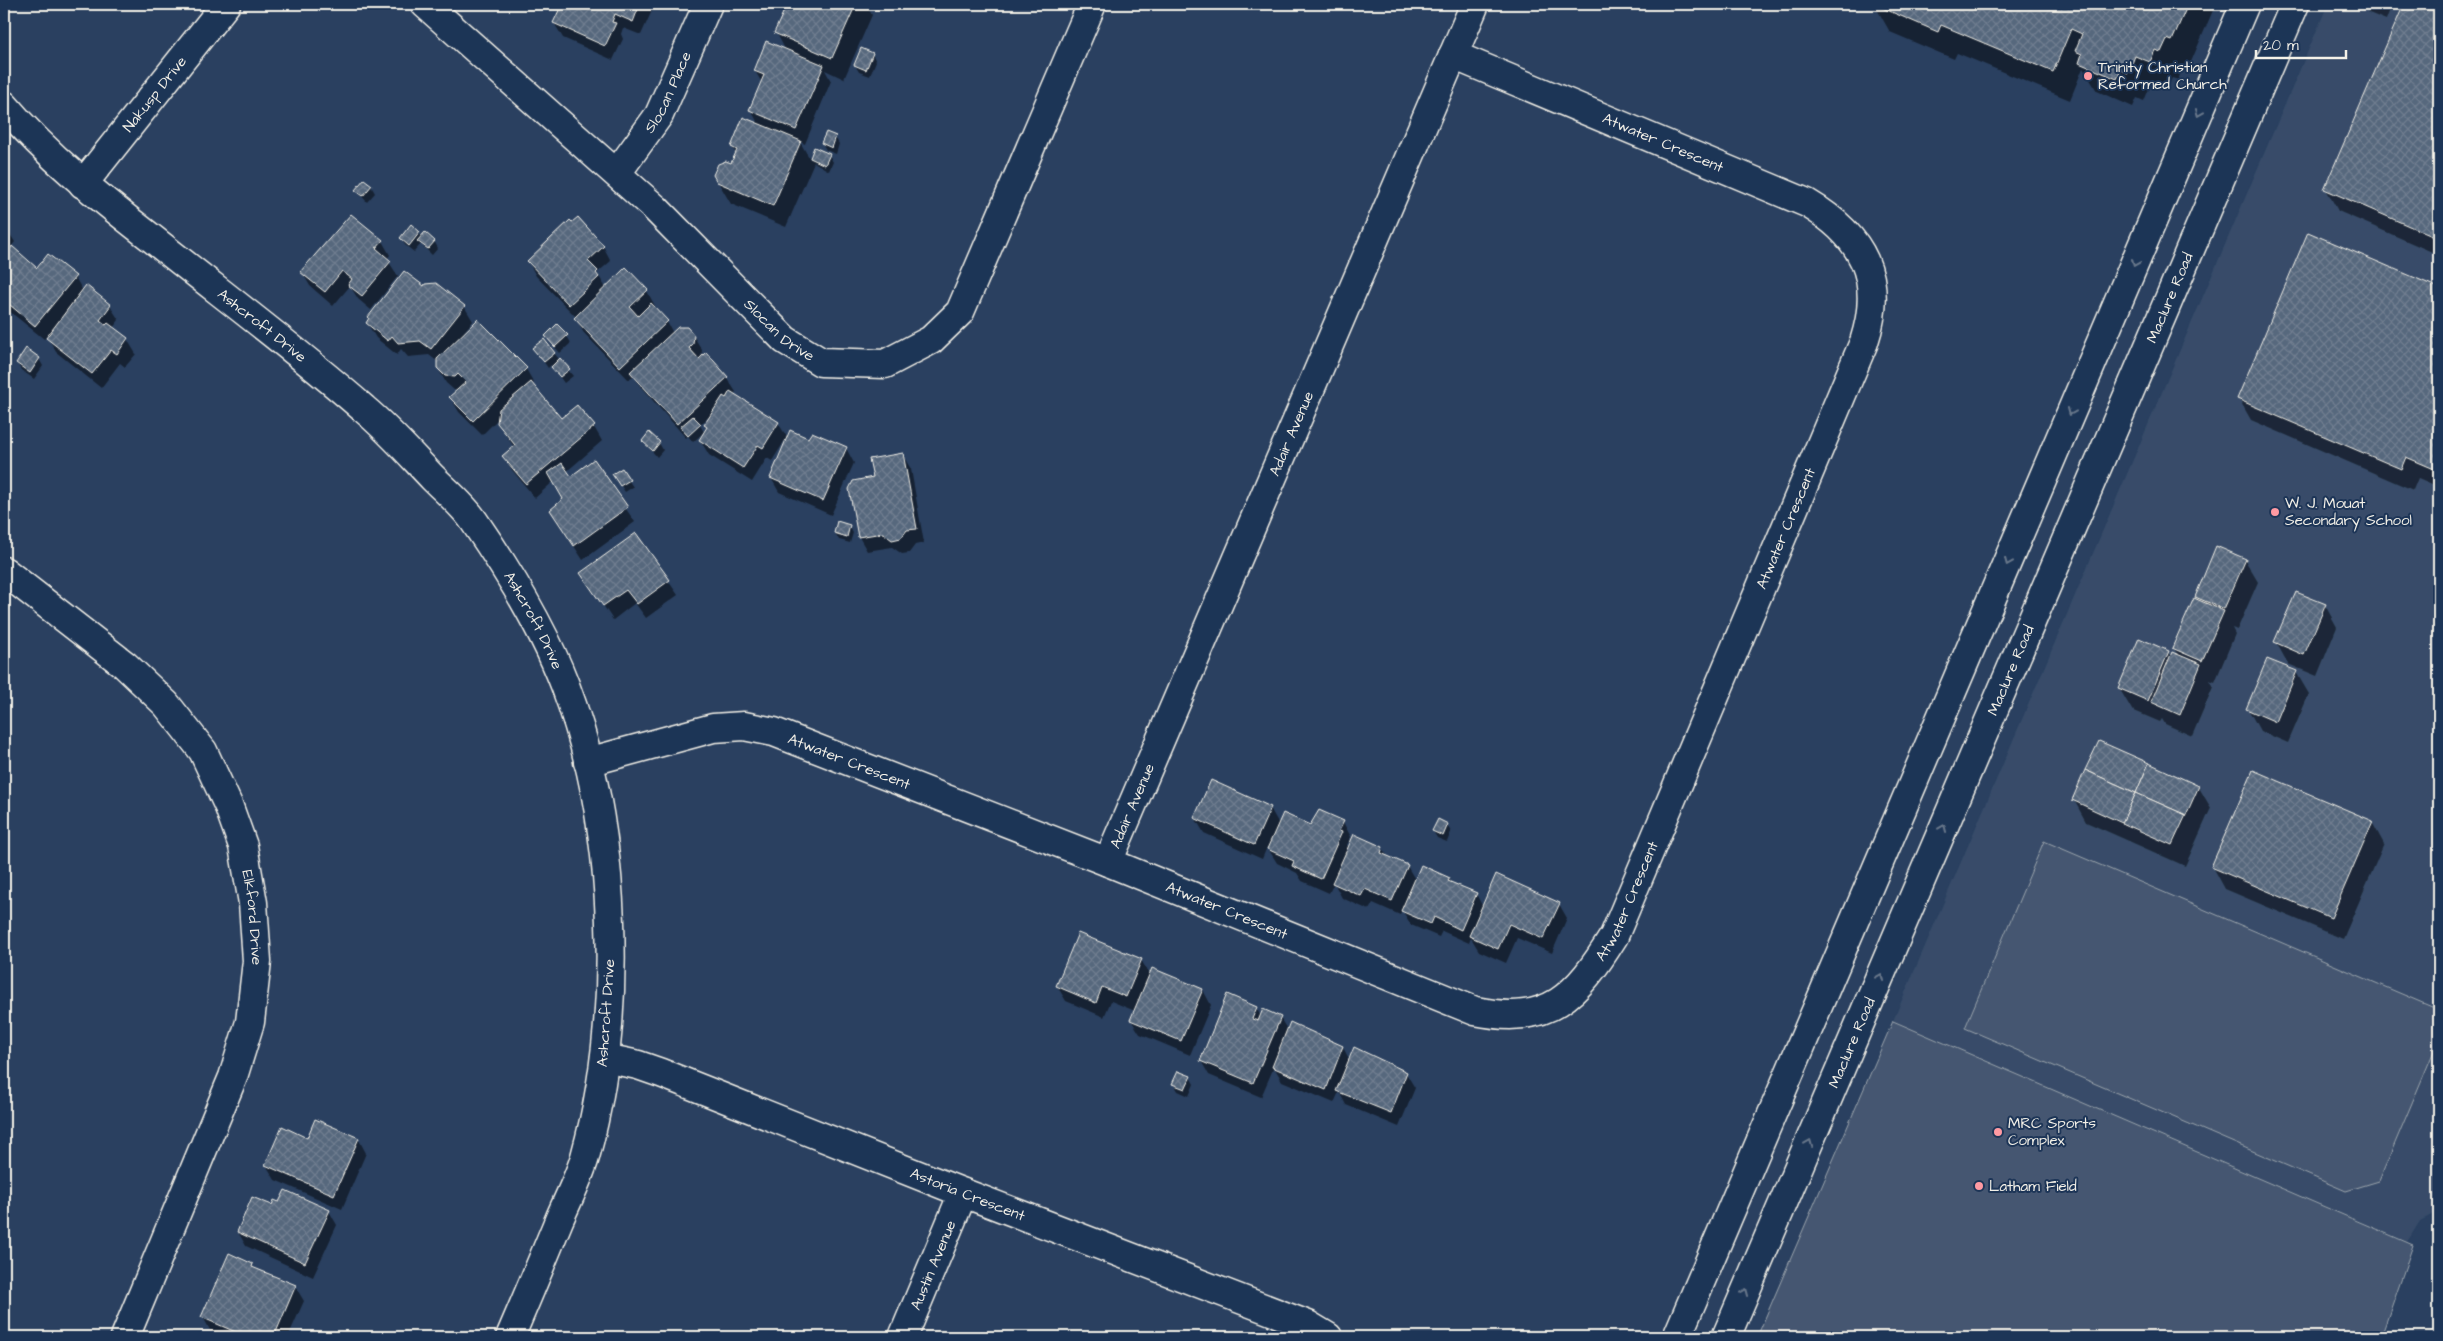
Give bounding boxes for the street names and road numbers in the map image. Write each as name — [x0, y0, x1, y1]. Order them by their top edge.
street label: Slocan Place — [639, 48, 696, 137]
street label: Nakusp Drive — [118, 51, 191, 137]
street label: Atwater Crescent — [1599, 108, 1727, 178]
street label: Maclure Road — [2141, 249, 2198, 346]
street label: Ashcroft Drive — [213, 284, 311, 367]
street label: Slocan Drive — [739, 294, 819, 366]
street label: Adair Avenue — [1264, 388, 1319, 479]
street label: Atwater Crescent — [1751, 465, 1820, 592]
street label: Ashcroft Drive — [499, 567, 568, 673]
street label: Maclure Road — [1982, 621, 2039, 719]
street label: Atwater Crescent — [785, 728, 914, 795]
street label: Adair Avenue — [1105, 760, 1159, 852]
street label: Atwater Crescent — [1590, 838, 1663, 965]
street label: Elkford Drive — [237, 868, 268, 966]
street label: Atwater Crescent — [1163, 876, 1291, 944]
street label: Ashcroft Drive — [592, 958, 620, 1068]
street label: Maclure Road — [1823, 994, 1880, 1091]
street label: Astoria Crescent — [907, 1162, 1028, 1226]
street label: Austin Avenue — [905, 1217, 961, 1313]

